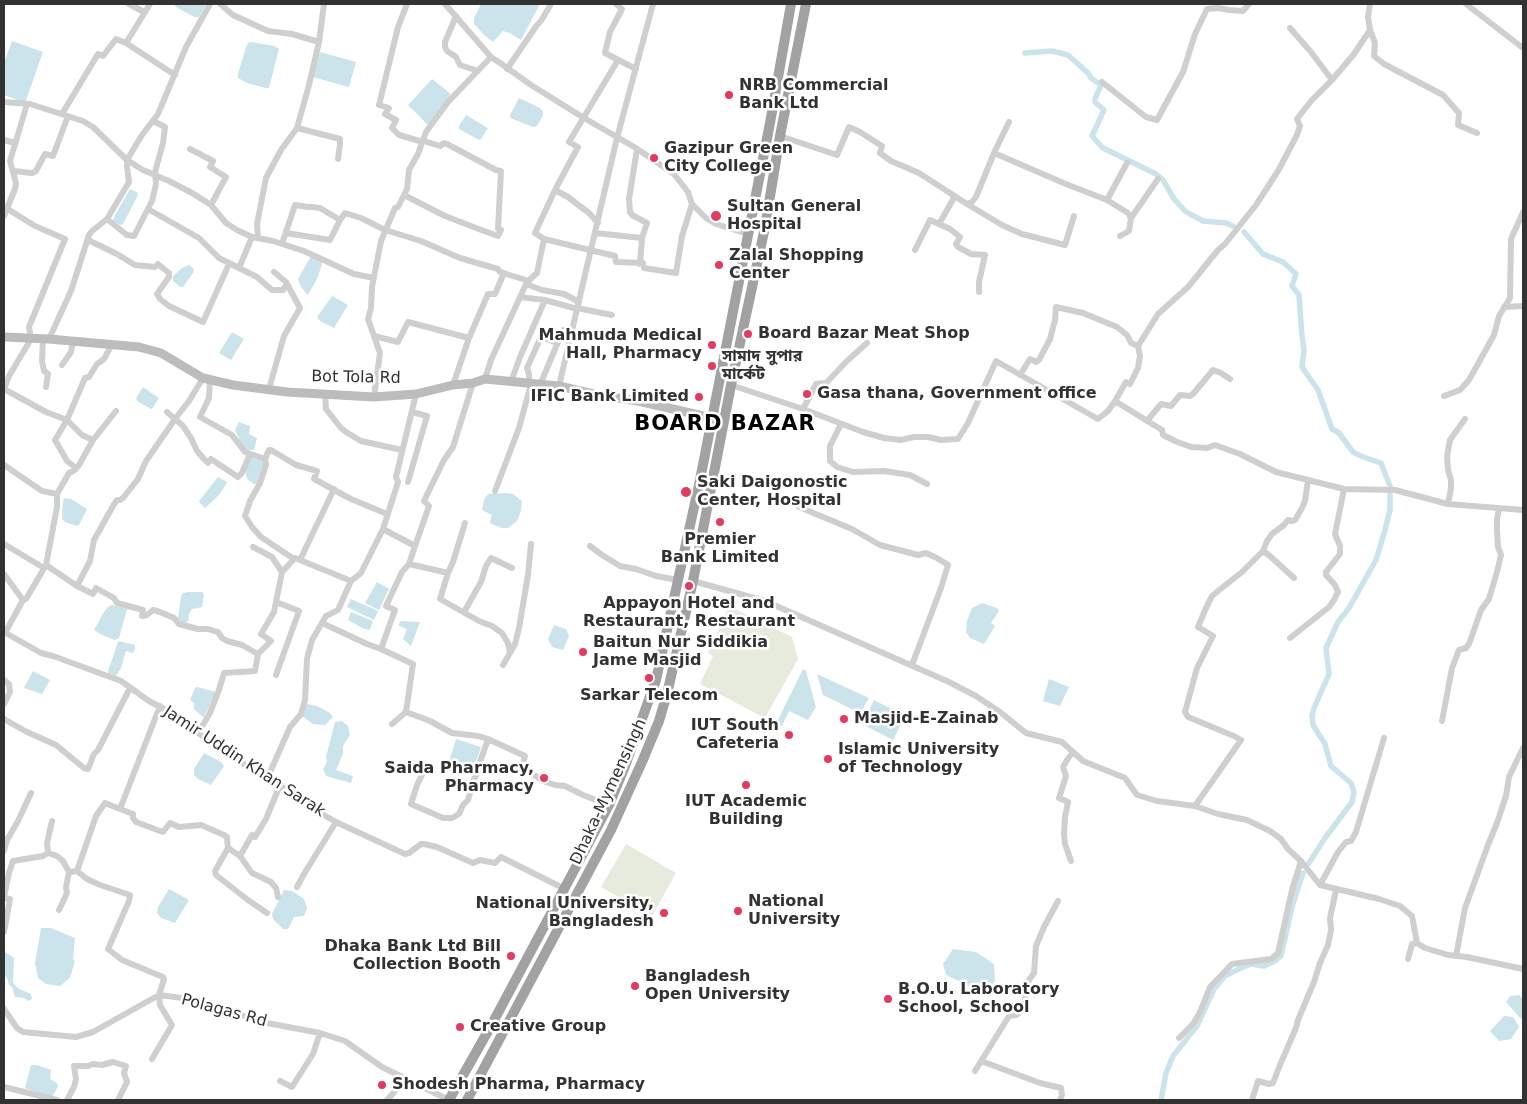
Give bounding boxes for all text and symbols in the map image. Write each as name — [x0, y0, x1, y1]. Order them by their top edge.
place label: NRB Commercial Bank Ltd — [739, 76, 889, 114]
marker: NRB Commercial Bank Ltd — [723, 89, 735, 101]
place label: Gazipur Green City College — [664, 139, 793, 177]
marker: Gazipur Green City College — [648, 152, 660, 164]
place label: Sultan General Hospital — [727, 197, 861, 235]
marker: Sultan General Hospital — [709, 209, 723, 223]
place label: Zalal Shopping Center — [729, 246, 864, 284]
marker: Zalal Shopping Center — [713, 259, 725, 271]
place label: Board Bazar Meat Shop — [758, 324, 970, 344]
place label: Mahmuda Medical Hall, Pharmacy — [539, 326, 702, 364]
marker: Board Bazar Meat Shop — [742, 328, 754, 340]
marker: Mahmuda Medical Hall, Pharmacy — [706, 339, 718, 351]
place label: সামাদ সুপার মার্কেট — [722, 347, 802, 385]
marker: সামাদ সুপার মার্কেট — [706, 360, 718, 372]
street label: Bot Tola Rd — [311, 368, 401, 388]
place label: Gasa thana, Government office — [817, 384, 1096, 404]
place label: IFIC Bank Limited — [530, 387, 689, 407]
marker: Gasa thana, Government office — [801, 388, 813, 400]
marker: IFIC Bank Limited — [693, 391, 705, 403]
district label: BOARD BAZAR — [633, 412, 817, 438]
place label: Saki Daigonostic Center, Hospital — [697, 473, 848, 511]
marker: Saki Daigonostic Center, Hospital — [679, 485, 693, 499]
marker: Premier Bank Limited — [714, 516, 726, 528]
place label: Premier Bank Limited — [661, 530, 779, 568]
marker: Appayon Hotel and Restaurant, Restaurant — [683, 580, 695, 592]
place label: Appayon Hotel and Restaurant, Restaurant — [583, 594, 795, 632]
place label: Baitun Nur Siddikia Jame Masjid — [593, 633, 768, 671]
marker: Baitun Nur Siddikia Jame Masjid — [577, 646, 589, 658]
marker: Sarkar Telecom — [643, 672, 655, 684]
place label: Sarkar Telecom — [580, 686, 718, 706]
street label: Jamir Uddin Khan Sarak — [159, 702, 329, 822]
place label: Masjid-E-Zainab — [854, 709, 998, 729]
marker: Masjid-E-Zainab — [838, 713, 850, 725]
street label: Dhaka-Mymensingh — [567, 716, 651, 868]
place label: IUT South Cafeteria — [691, 716, 779, 754]
marker: IUT South Cafeteria — [783, 729, 795, 741]
place label: Islamic University of Technology — [838, 740, 999, 778]
marker: Islamic University of Technology — [822, 753, 834, 765]
place label: Saida Pharmacy, Pharmacy — [384, 759, 534, 797]
marker: Saida Pharmacy, Pharmacy — [538, 772, 550, 784]
marker: IUT Academic Building — [740, 779, 752, 791]
place label: IUT Academic Building — [685, 792, 807, 830]
place label: National University — [748, 892, 840, 930]
place label: National University, Bangladesh — [475, 894, 654, 932]
marker: National University — [732, 905, 744, 917]
marker: National University, Bangladesh — [658, 907, 670, 919]
place label: Dhaka Bank Ltd Bill Collection Booth — [324, 937, 501, 975]
marker: Dhaka Bank Ltd Bill Collection Booth — [505, 950, 517, 962]
place label: Bangladesh Open University — [645, 967, 790, 1005]
marker: Bangladesh Open University — [629, 980, 641, 992]
place label: B.O.U. Laboratory School, School — [898, 980, 1059, 1018]
street label: Polagas Rd — [179, 990, 269, 1032]
marker: B.O.U. Laboratory School, School — [882, 993, 894, 1005]
place label: Creative Group — [470, 1017, 606, 1037]
marker: Creative Group — [454, 1021, 466, 1033]
place label: Shodesh Pharma, Pharmacy — [392, 1075, 645, 1095]
marker: Shodesh Pharma, Pharmacy — [376, 1079, 388, 1091]

